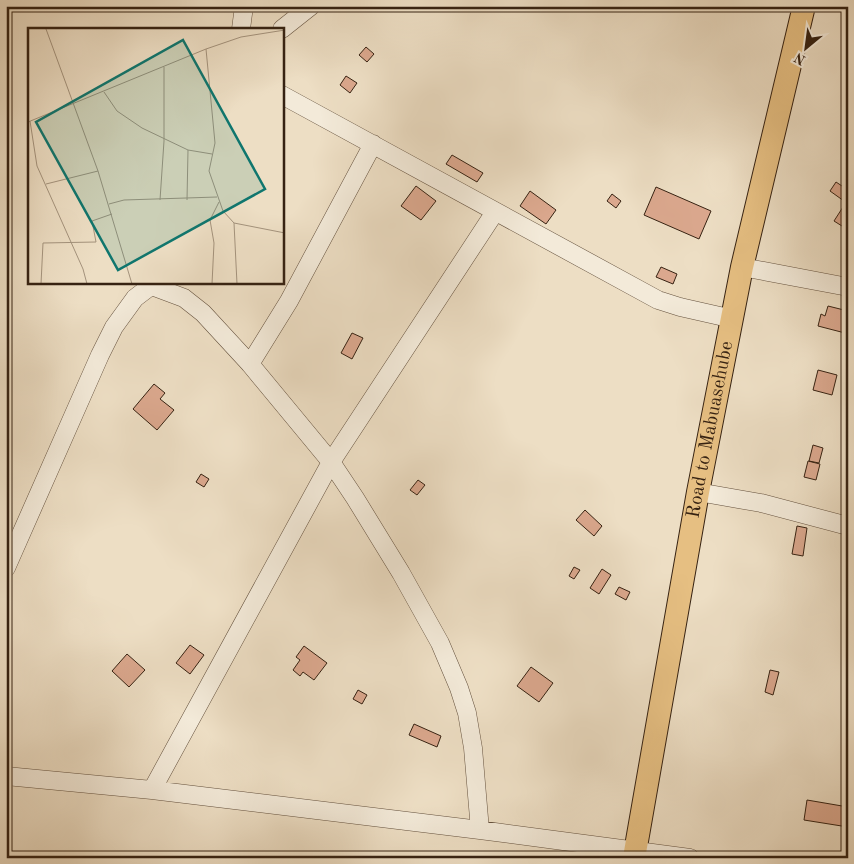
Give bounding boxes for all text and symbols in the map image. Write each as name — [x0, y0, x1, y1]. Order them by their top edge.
north arrow — [782, 22, 832, 72]
inset map — [28, 28, 284, 284]
text: N — [792, 50, 808, 67]
street label: Road to Mabuasehube — [684, 340, 737, 520]

